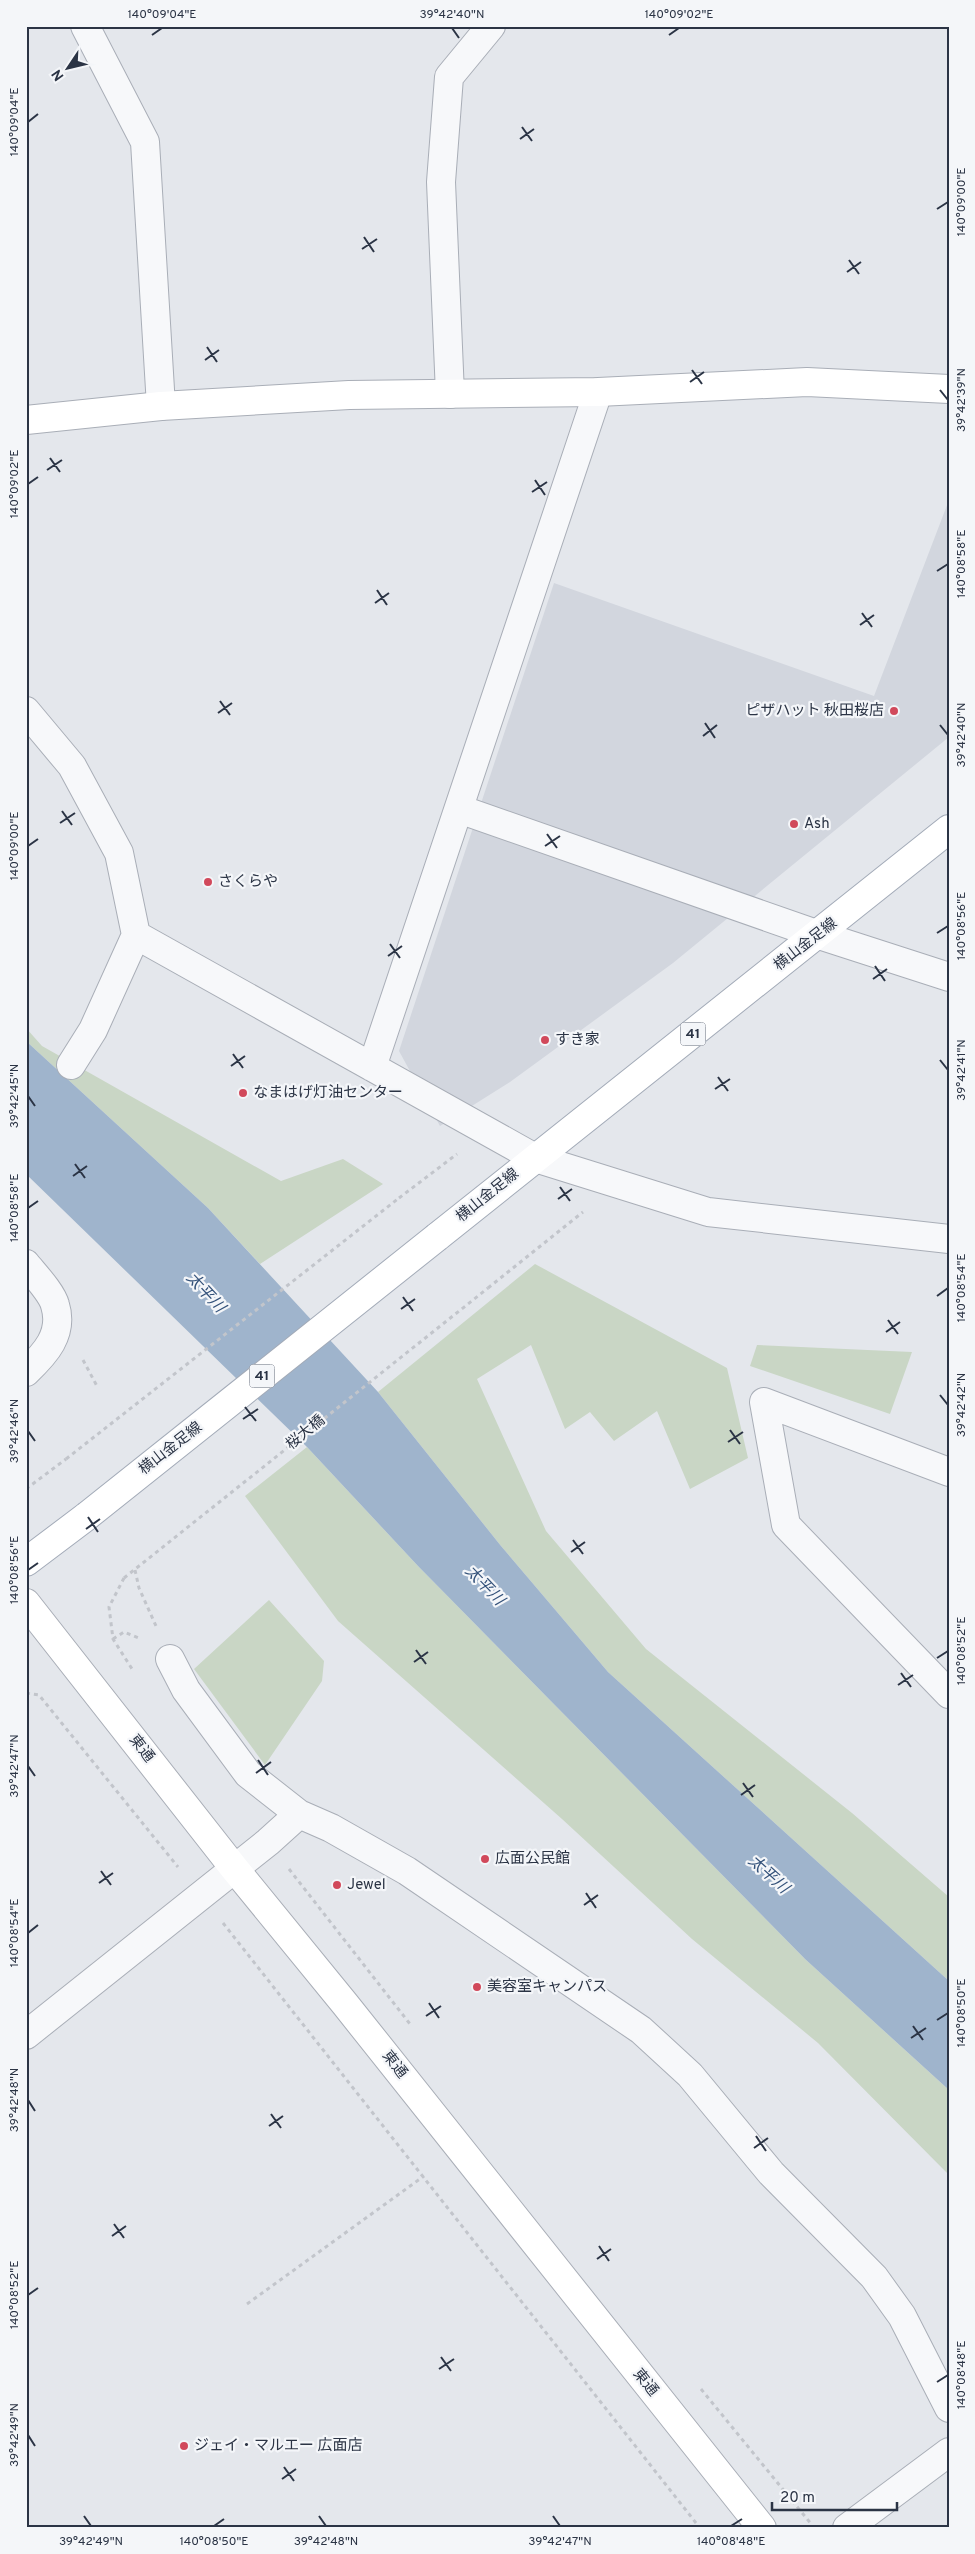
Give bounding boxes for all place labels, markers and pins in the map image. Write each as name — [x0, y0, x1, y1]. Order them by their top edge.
place label: ピザハット 秋田桜店 — [745, 702, 884, 721]
marker: ピザハット 秋田桜店 — [888, 705, 900, 717]
place label: Ash — [804, 815, 830, 834]
marker: Ash — [788, 818, 800, 830]
place label: さくらや — [218, 873, 278, 892]
marker: さくらや — [202, 876, 214, 888]
place label: すき家 — [555, 1031, 600, 1050]
marker: すき家 — [539, 1034, 551, 1046]
place label: なまはげ灯油センター — [253, 1084, 403, 1103]
marker: なまはげ灯油センター — [237, 1087, 249, 1099]
place label: 広面公民館 — [495, 1850, 570, 1869]
marker: 広面公民館 — [479, 1853, 491, 1865]
place label: Jewel — [347, 1876, 386, 1895]
marker: Jewel — [331, 1879, 343, 1891]
place label: 美容室キャンパス — [487, 1978, 607, 1997]
marker: 美容室キャンパス — [471, 1981, 483, 1993]
place label: ジェイ・マルエー 広面店 — [194, 2437, 363, 2456]
marker: ジェイ・マルエー 広面店 — [178, 2440, 190, 2452]

